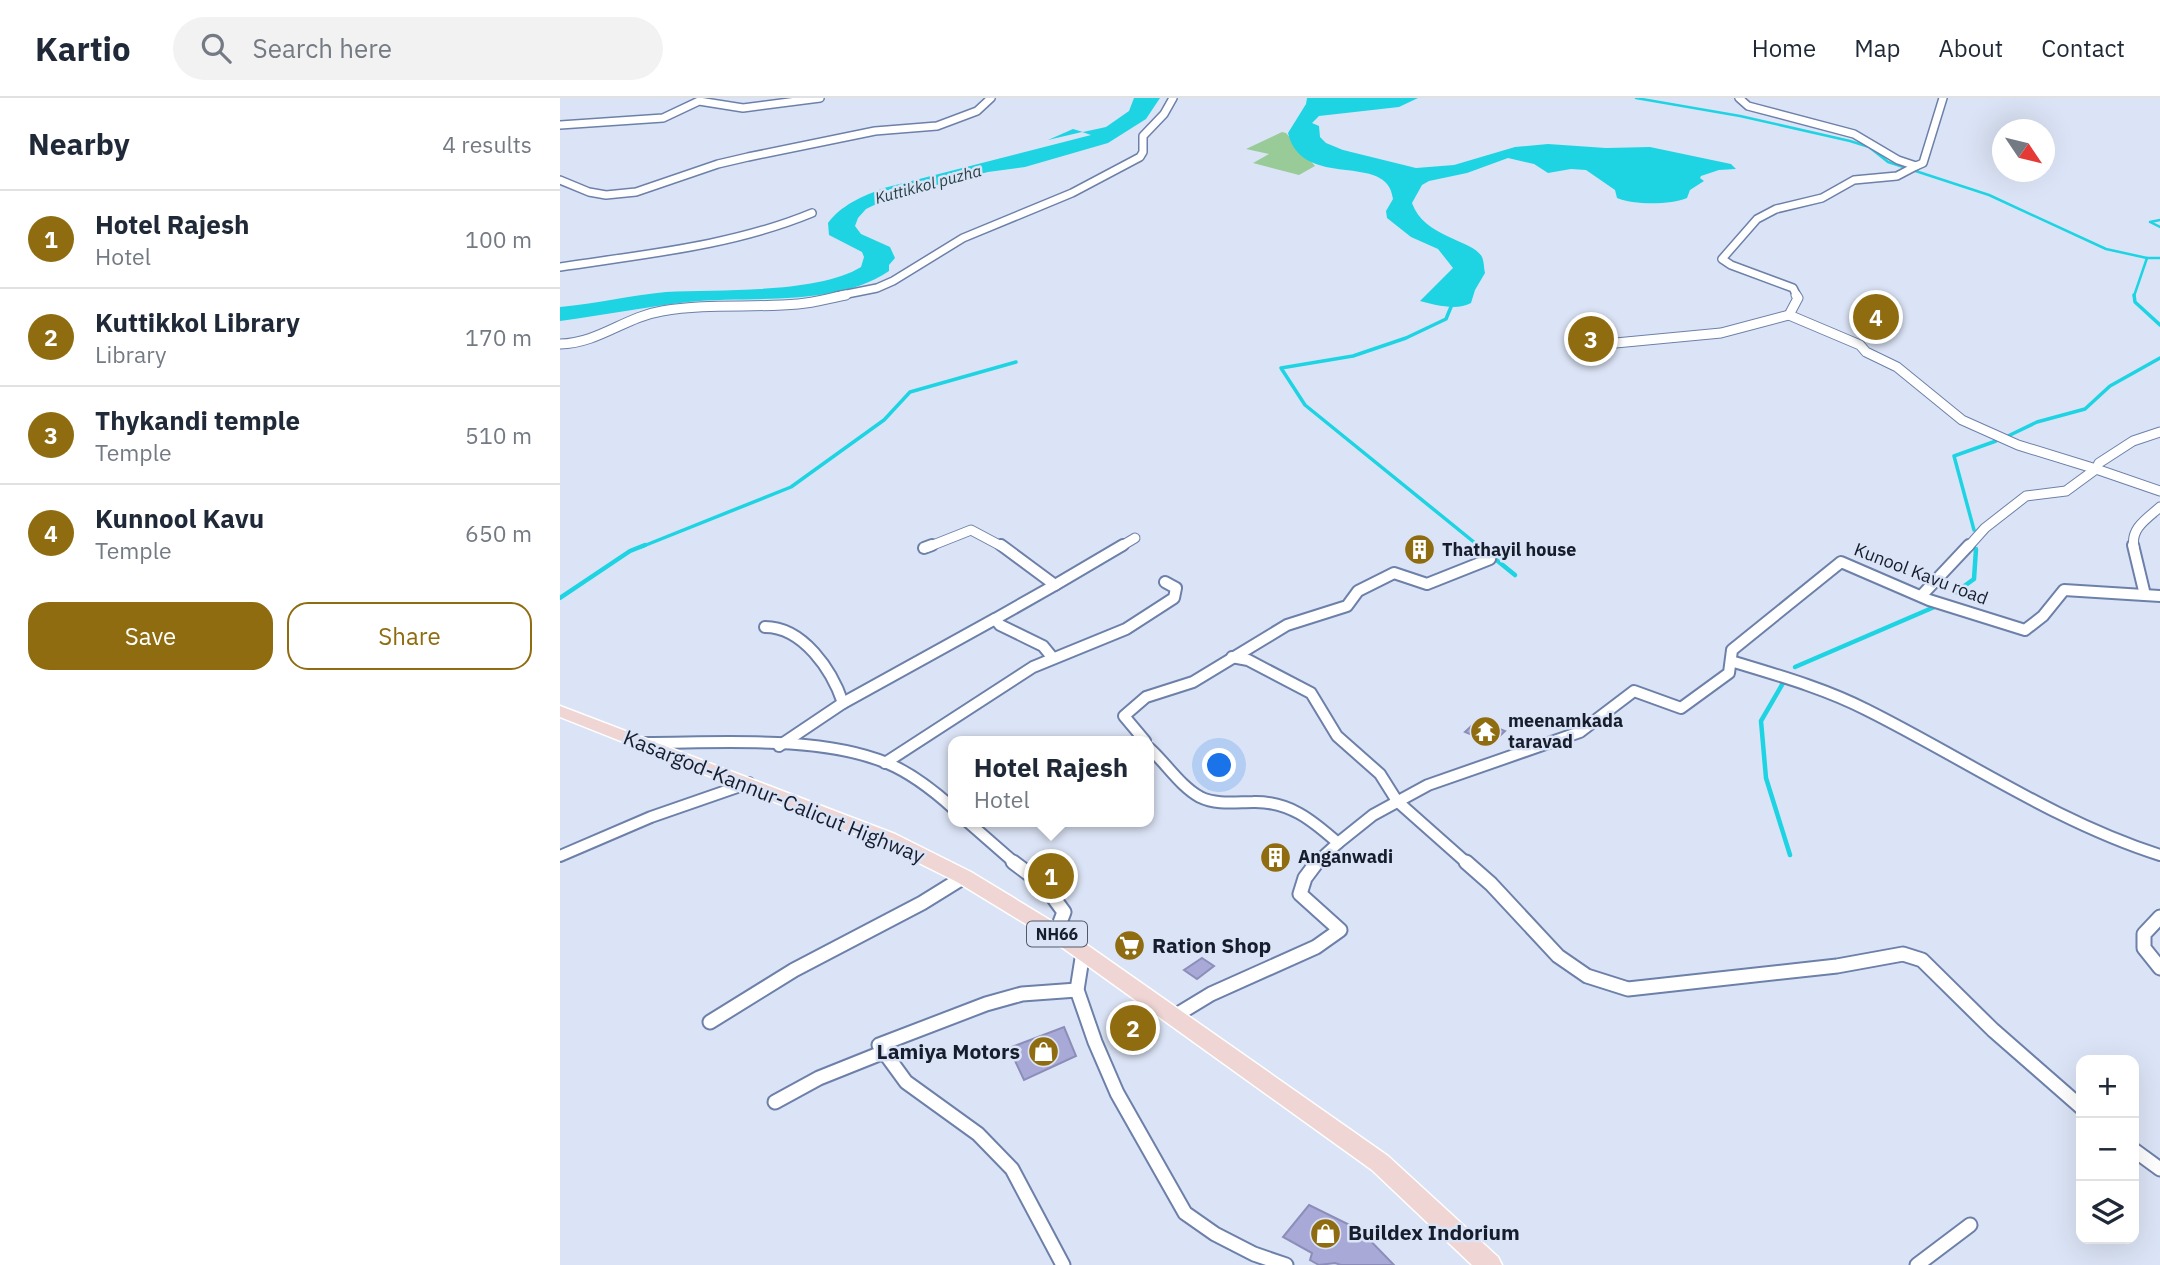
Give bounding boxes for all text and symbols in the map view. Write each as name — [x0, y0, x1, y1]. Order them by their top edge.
search box — [173, 17, 663, 80]
text: Kartio — [35, 27, 131, 70]
icon: search — [197, 29, 235, 67]
text: Search here — [253, 31, 392, 65]
text: Home — [1752, 32, 1816, 64]
text: Map — [1854, 32, 1900, 64]
text: About — [1938, 32, 2003, 64]
text: Contact — [2041, 32, 2125, 64]
north arrow — [1992, 119, 2055, 182]
text: Nearby — [28, 124, 130, 163]
text: 4 results — [442, 129, 532, 159]
water label: Kuttikkol puzha — [873, 160, 983, 208]
text: Hotel Rajesh — [95, 207, 250, 241]
text: 1 — [44, 224, 58, 254]
text: 100 m — [465, 224, 532, 254]
text: Hotel — [95, 241, 151, 271]
pin: 4 — [1853, 291, 1899, 343]
text: Kuttikkol Library — [95, 305, 300, 339]
pin: 3 — [1568, 313, 1614, 365]
text: 2 — [44, 322, 58, 352]
text: 170 m — [465, 322, 532, 352]
text: Library — [95, 339, 166, 369]
text: Thykandi temple — [95, 403, 300, 437]
text: 3 — [44, 420, 58, 450]
text: 510 m — [465, 420, 532, 450]
text: Temple — [95, 437, 172, 467]
text: Kunnool Kavu — [95, 501, 264, 535]
text: 4 — [44, 518, 58, 548]
text: 650 m — [465, 518, 532, 548]
building icon: Thathayil house — [1402, 533, 1436, 567]
text: Temple — [95, 535, 172, 565]
street label: Kunool Kavu road — [1851, 537, 1991, 610]
place label: Thathayil house — [1442, 538, 1576, 561]
button: Save — [28, 602, 273, 670]
button: Share — [287, 602, 532, 670]
place label: meenamkada taravad — [1508, 709, 1623, 753]
temple icon: meenamkada taravad — [1468, 714, 1502, 748]
street label: Kasargod-Kannur-Calicut Highway — [620, 723, 930, 870]
popup — [948, 736, 1154, 827]
your location — [1202, 748, 1236, 782]
text: Hotel Rajesh — [974, 750, 1128, 784]
text: Hotel — [974, 784, 1030, 814]
building icon: Anganwadi — [1258, 840, 1292, 874]
place label: Anganwadi — [1298, 845, 1393, 868]
pin: 1 — [1028, 850, 1074, 902]
road number: NH66 — [1027, 922, 1087, 946]
supermarket icon: Ration Shop — [1112, 929, 1146, 963]
place label: Ration Shop — [1152, 931, 1271, 959]
pin: 2 — [1110, 1002, 1156, 1054]
shop icon: Lamiya Motors — [1026, 1035, 1060, 1069]
place label: Lamiya Motors — [876, 1037, 1020, 1065]
map controls — [2076, 1055, 2139, 1244]
button: + — [2076, 1055, 2139, 1118]
button: − — [2076, 1118, 2139, 1181]
button: layers — [2076, 1181, 2139, 1244]
shop icon: Buildex Indorium — [1308, 1216, 1342, 1250]
place label: Buildex Indorium — [1348, 1218, 1520, 1246]

